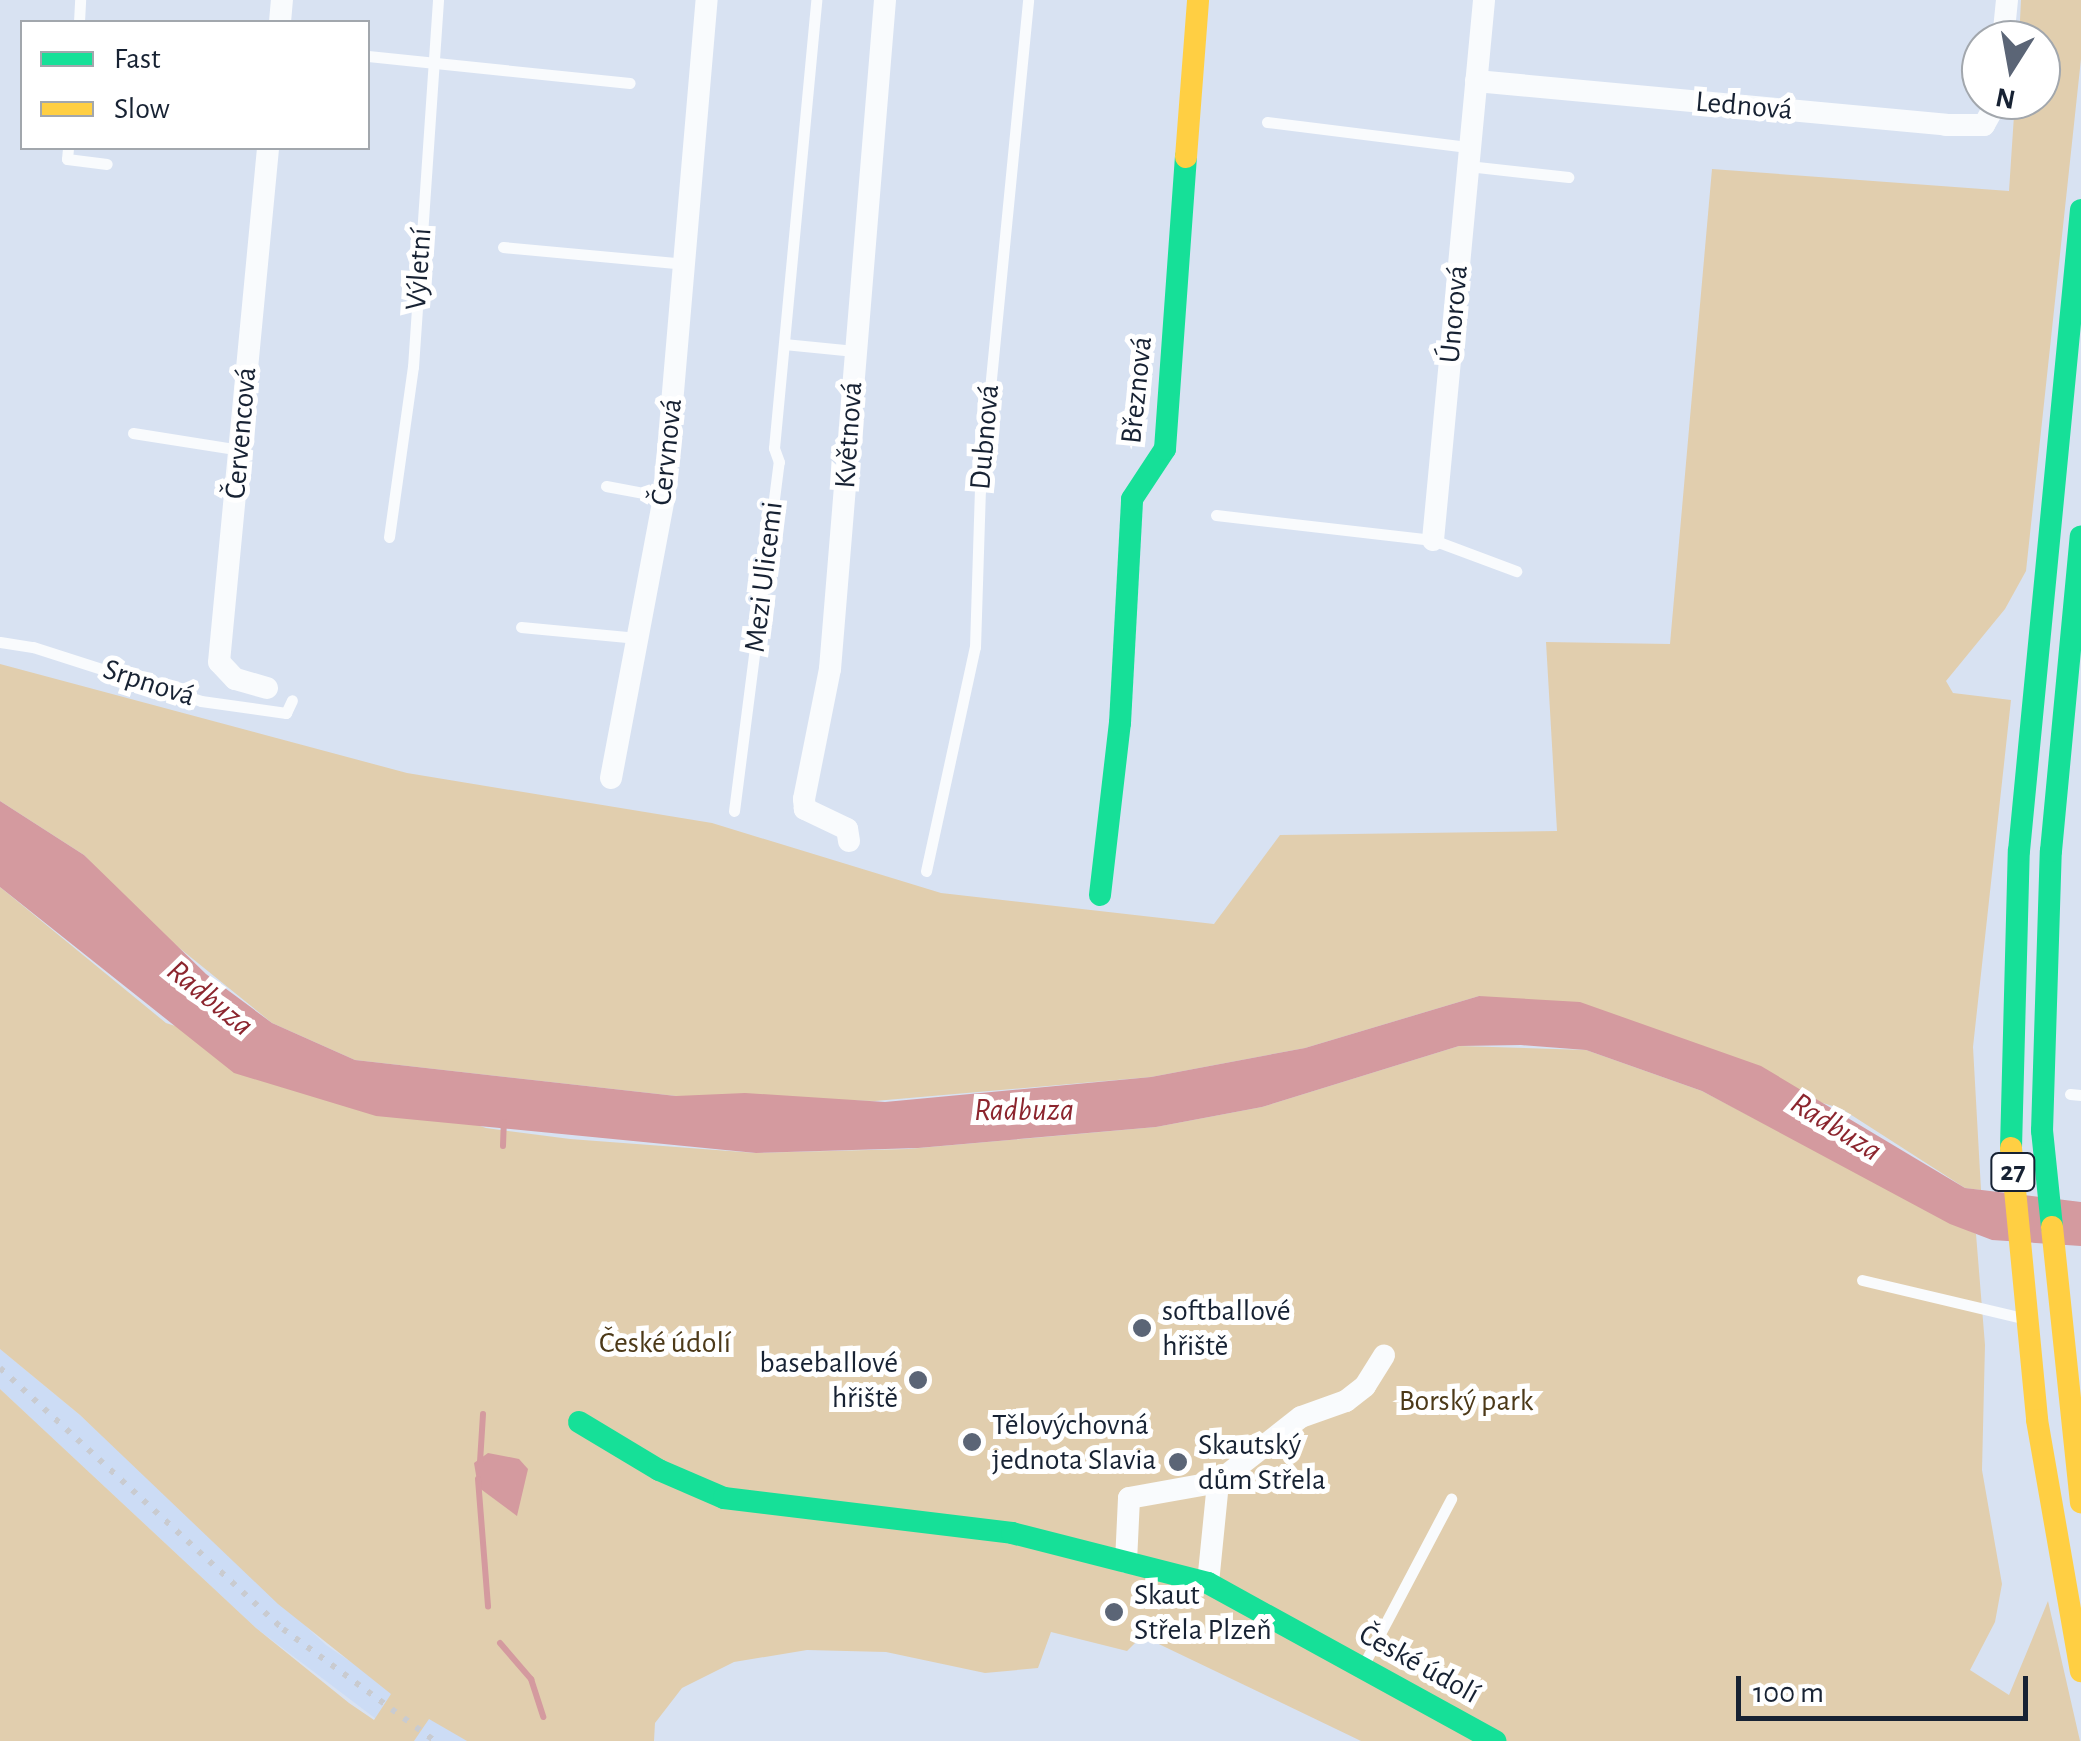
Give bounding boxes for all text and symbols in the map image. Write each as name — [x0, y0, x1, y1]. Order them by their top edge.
legend — [20, 20, 370, 150]
north arrow — [1961, 20, 2061, 120]
text: Fast — [114, 44, 161, 74]
text: N — [1993, 82, 2018, 113]
street label: Lednová — [1694, 84, 1794, 128]
text: Slow — [114, 94, 170, 124]
street label: Výletní — [398, 227, 440, 311]
street label: Únorová — [1432, 264, 1476, 364]
street label: Březnová — [1113, 335, 1161, 445]
street label: Červencová — [217, 365, 265, 501]
street label: Květnová — [827, 380, 871, 490]
street label: Dubnová — [962, 383, 1008, 491]
street label: Červnová — [643, 397, 691, 507]
street label: Mezi Ulicemi — [737, 500, 791, 654]
street label: Srpnová — [99, 651, 199, 715]
water label: Radbuza — [159, 952, 261, 1044]
water label: Radbuza — [1783, 1084, 1889, 1170]
water label: Radbuza — [974, 1091, 1074, 1129]
road number: 27 — [1988, 1149, 2038, 1195]
place label: softballové hřiště — [1162, 1293, 1291, 1364]
marker: softballové hřiště — [1131, 1317, 1153, 1339]
park label: České údolí — [599, 1325, 731, 1361]
place label: baseballové hřiště — [759, 1345, 898, 1416]
marker: baseballové hřiště — [907, 1369, 929, 1391]
park label: Borský park — [1399, 1383, 1533, 1419]
place label: Tělovýchovná jednota Slavia — [992, 1407, 1156, 1478]
place label: Skautský dům Střela — [1198, 1427, 1326, 1498]
marker: Tělovýchovná jednota Slavia — [961, 1431, 983, 1453]
marker: Skautský dům Střela — [1167, 1451, 1189, 1473]
place label: Skaut Střela Plzeň — [1134, 1577, 1272, 1648]
marker: Skaut Střela Plzeň — [1103, 1601, 1125, 1623]
street label: České údolí — [1352, 1616, 1486, 1712]
scale bar — [1741, 1656, 2034, 1718]
text: 100 m — [1753, 1678, 1824, 1708]

